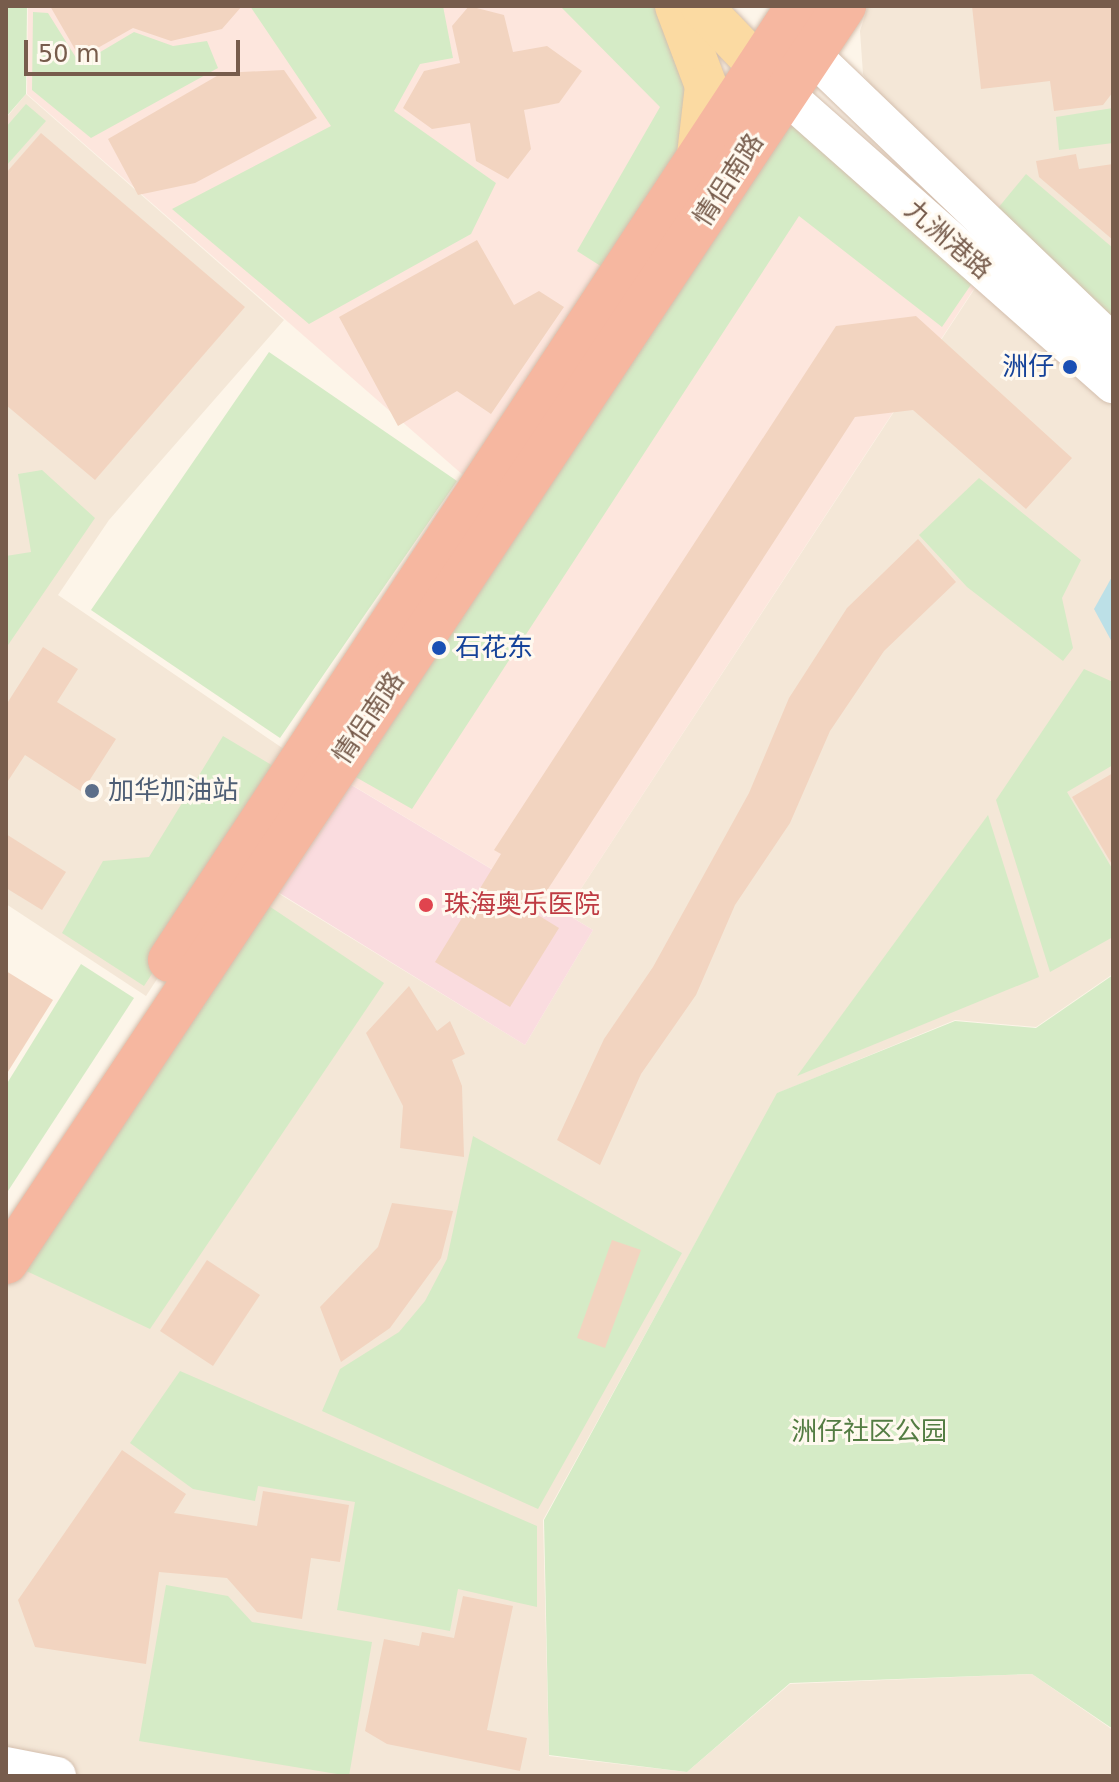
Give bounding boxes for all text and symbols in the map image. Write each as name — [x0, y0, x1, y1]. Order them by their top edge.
scale bar — [28, 24, 244, 74]
text: 50 m — [38, 40, 100, 68]
street label: 情侣南路 — [688, 128, 770, 232]
street label: 九洲港路 — [899, 194, 997, 286]
place label: 洲仔 — [1002, 351, 1054, 383]
marker: 洲仔 — [1061, 358, 1079, 376]
place label: 石花东 — [455, 632, 533, 664]
marker: 石花东 — [430, 639, 448, 657]
street label: 情侣南路 — [327, 666, 411, 770]
place label: 加华加油站 — [108, 775, 238, 807]
marker: 加华加油站 — [83, 782, 101, 800]
place label: 珠海奥乐医院 — [444, 889, 600, 921]
marker: 珠海奥乐医院 — [415, 894, 437, 916]
park label: 洲仔社区公园 — [791, 1416, 947, 1448]

